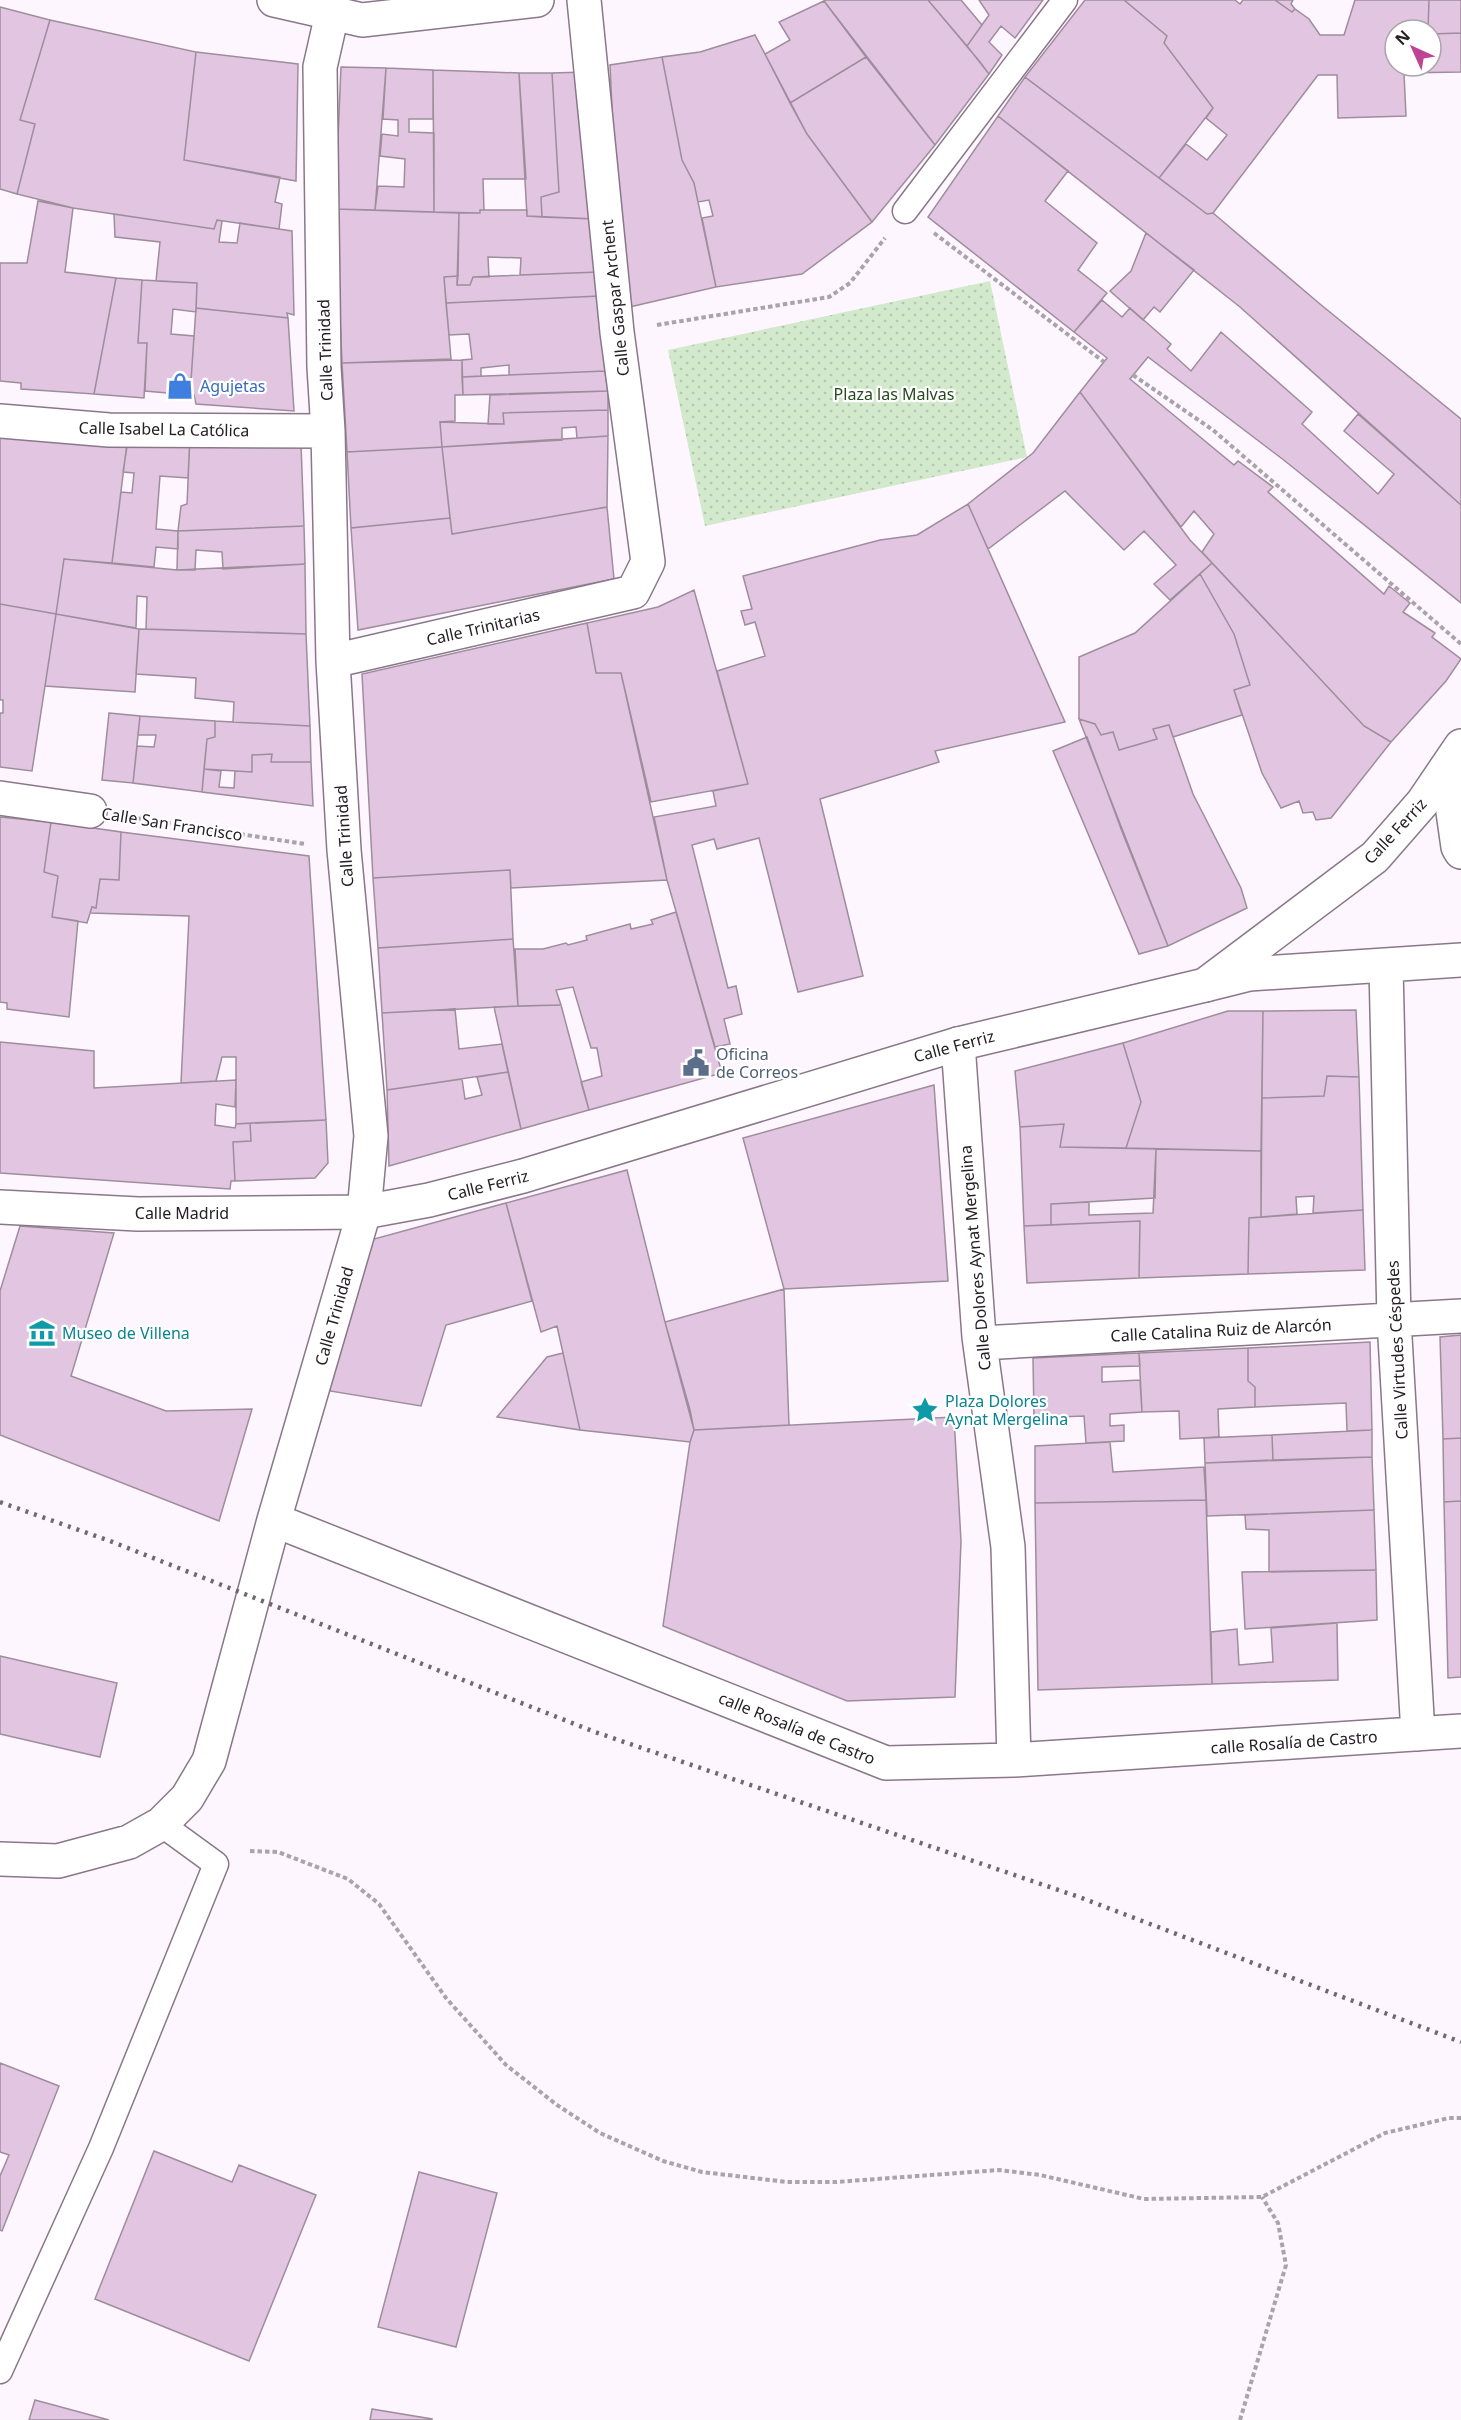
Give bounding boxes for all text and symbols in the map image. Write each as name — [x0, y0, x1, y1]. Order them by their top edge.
north arrow — [1383, 18, 1443, 78]
text: N — [1390, 25, 1415, 50]
street label: Calle Gaspar Archent — [596, 218, 634, 377]
street label: Calle Trinidad — [312, 299, 338, 401]
shop icon: Agujetas — [165, 371, 195, 401]
place label: Agujetas — [200, 375, 266, 397]
park label: Plaza las Malvas — [834, 383, 954, 405]
street label: Calle Isabel La Católica — [78, 417, 250, 441]
street label: Calle Trinitarias — [424, 603, 542, 651]
street label: Calle Trinidad — [329, 784, 359, 888]
street label: Calle Ferriz — [1359, 793, 1431, 869]
street label: Calle San Francisco — [100, 802, 244, 846]
street label: Calle Ferriz — [911, 1025, 997, 1067]
place label: Oficina de Correos — [716, 1043, 798, 1083]
public building icon: Oficina de Correos — [681, 1048, 711, 1078]
street label: Calle Dolores Aynat Mergelina — [954, 1144, 996, 1372]
street label: Calle Ferriz — [445, 1164, 531, 1206]
street label: Calle Madrid — [135, 1202, 229, 1224]
street label: Calle Virtudes Céspedes — [1381, 1260, 1413, 1440]
street label: Calle Trinidad — [309, 1264, 359, 1368]
street label: Calle Catalina Ruiz de Alarcón — [1110, 1313, 1332, 1347]
museum icon: Museo de Villena — [27, 1318, 57, 1348]
place label: Museo de Villena — [62, 1322, 190, 1344]
place label: Plaza Dolores Aynat Mergelina — [945, 1390, 1068, 1430]
place icon: Plaza Dolores Aynat Mergelina — [910, 1395, 940, 1425]
street label: calle Rosalía de Castro — [715, 1686, 879, 1770]
street label: calle Rosalía de Castro — [1210, 1725, 1378, 1759]

